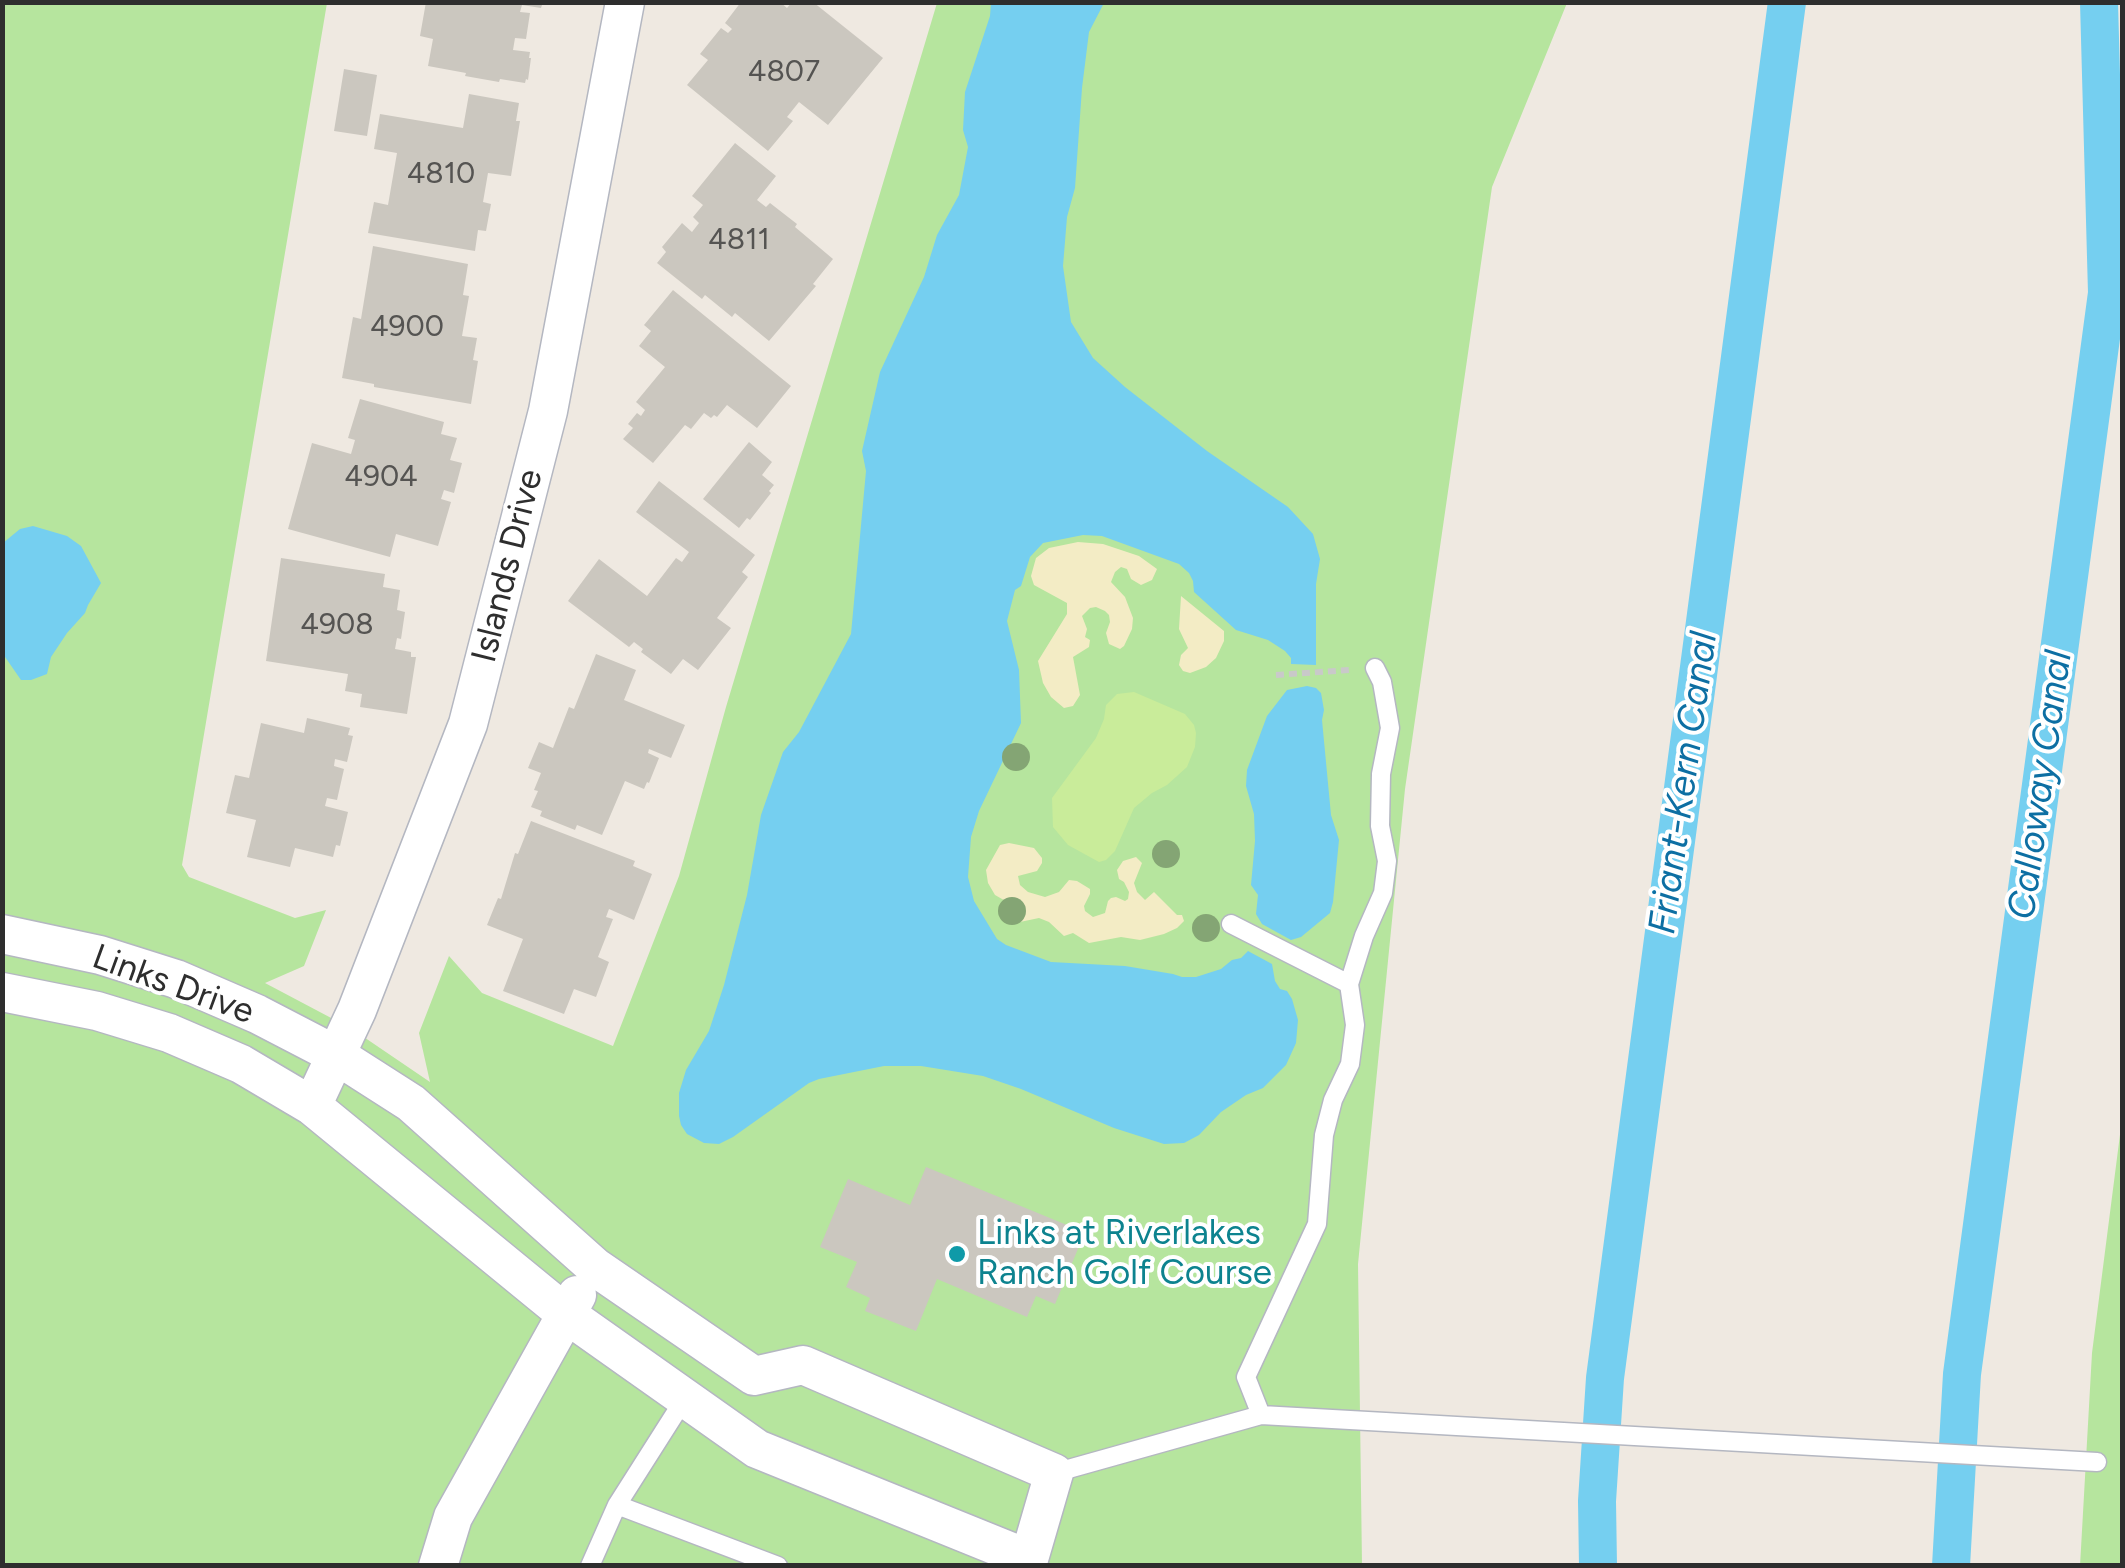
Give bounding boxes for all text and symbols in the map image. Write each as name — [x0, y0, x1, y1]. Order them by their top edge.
house number: 4807 — [748, 54, 820, 90]
house number: 4810 — [407, 156, 475, 192]
house number: 4811 — [708, 222, 770, 258]
house number: 4900 — [370, 309, 444, 345]
house number: 4904 — [344, 459, 418, 495]
street label: Islands Drive — [464, 465, 552, 667]
house number: 4908 — [300, 607, 374, 643]
water label: Friant-Kern Canal — [1640, 629, 1728, 937]
water label: Calloway Canal — [2000, 648, 2082, 922]
street label: Links Drive — [87, 936, 259, 1034]
place label: Links at Riverlakes Ranch Golf Course — [977, 1213, 1272, 1295]
marker: Links at Riverlakes Ranch Golf Course — [946, 1243, 968, 1265]

